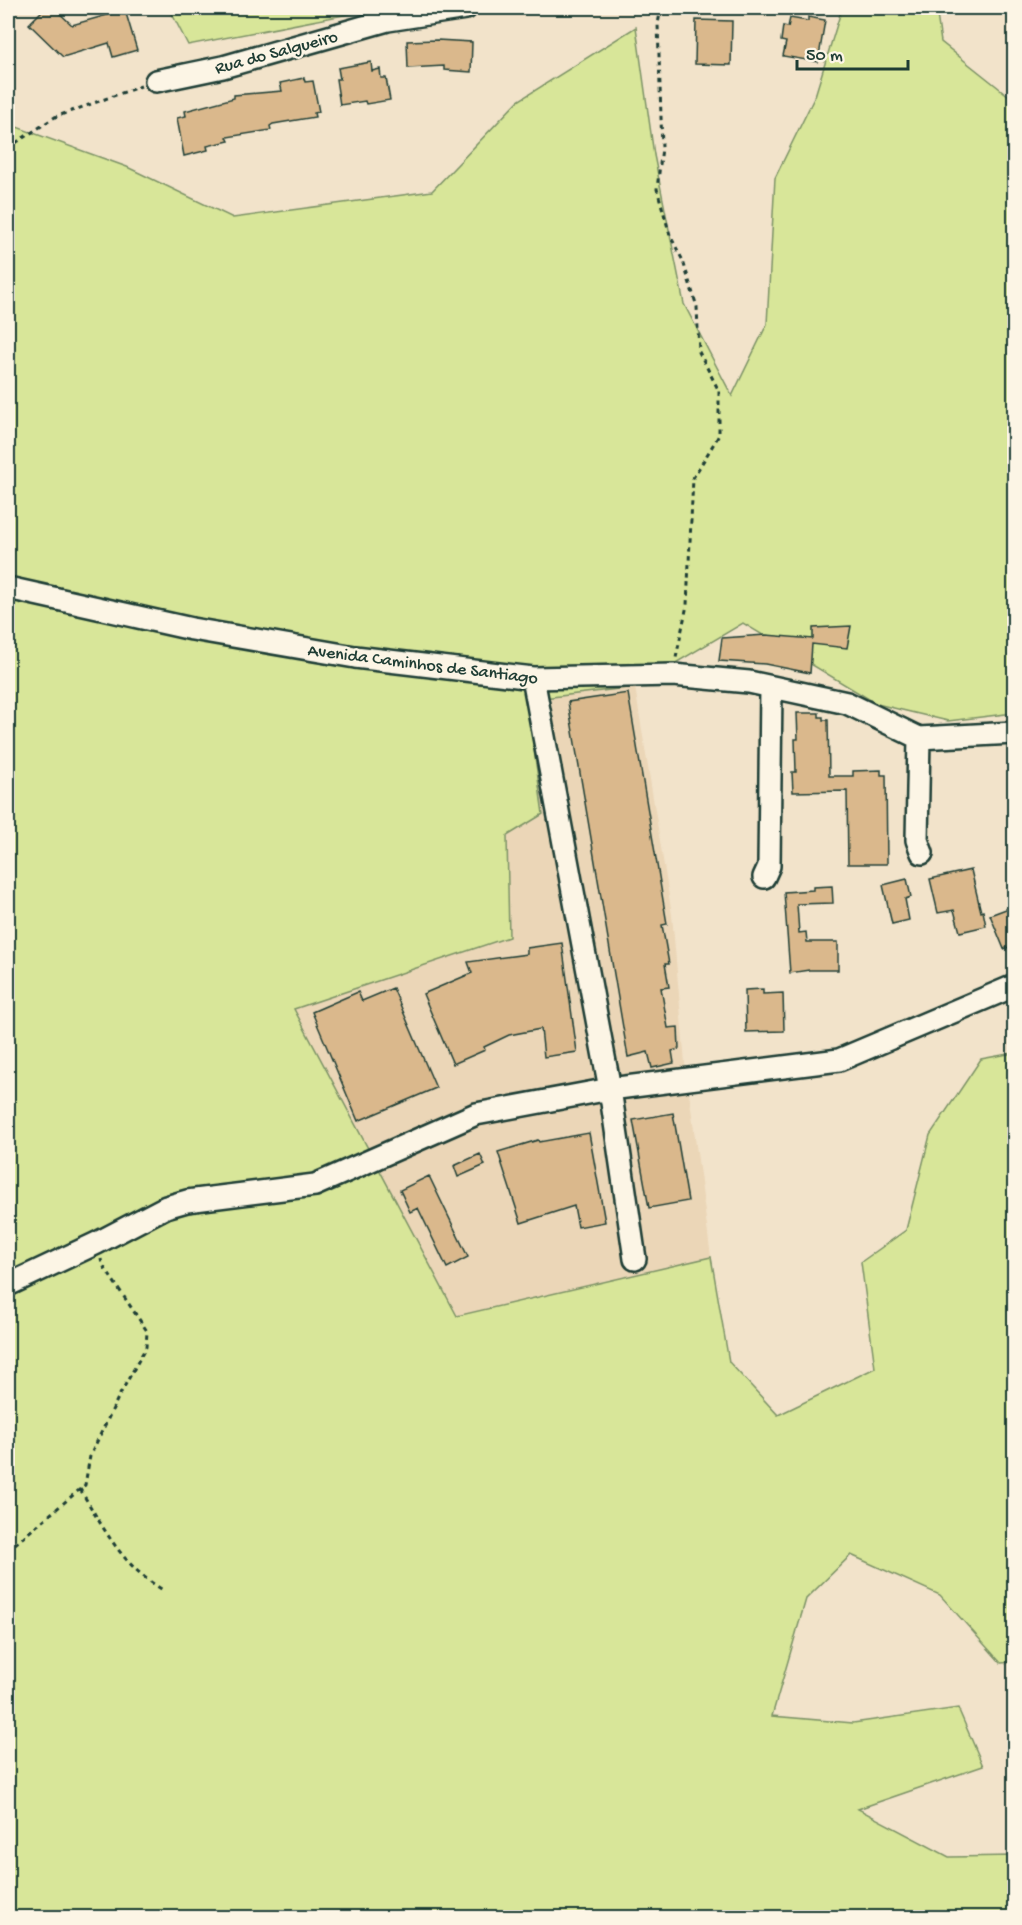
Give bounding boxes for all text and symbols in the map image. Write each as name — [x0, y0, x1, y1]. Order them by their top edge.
street label: Rua do Salgueiro — [213, 27, 340, 80]
scale bar — [797, 33, 908, 71]
text: 50 m — [806, 46, 843, 67]
street label: Avenida Caminhos de Santiago — [306, 641, 539, 690]

